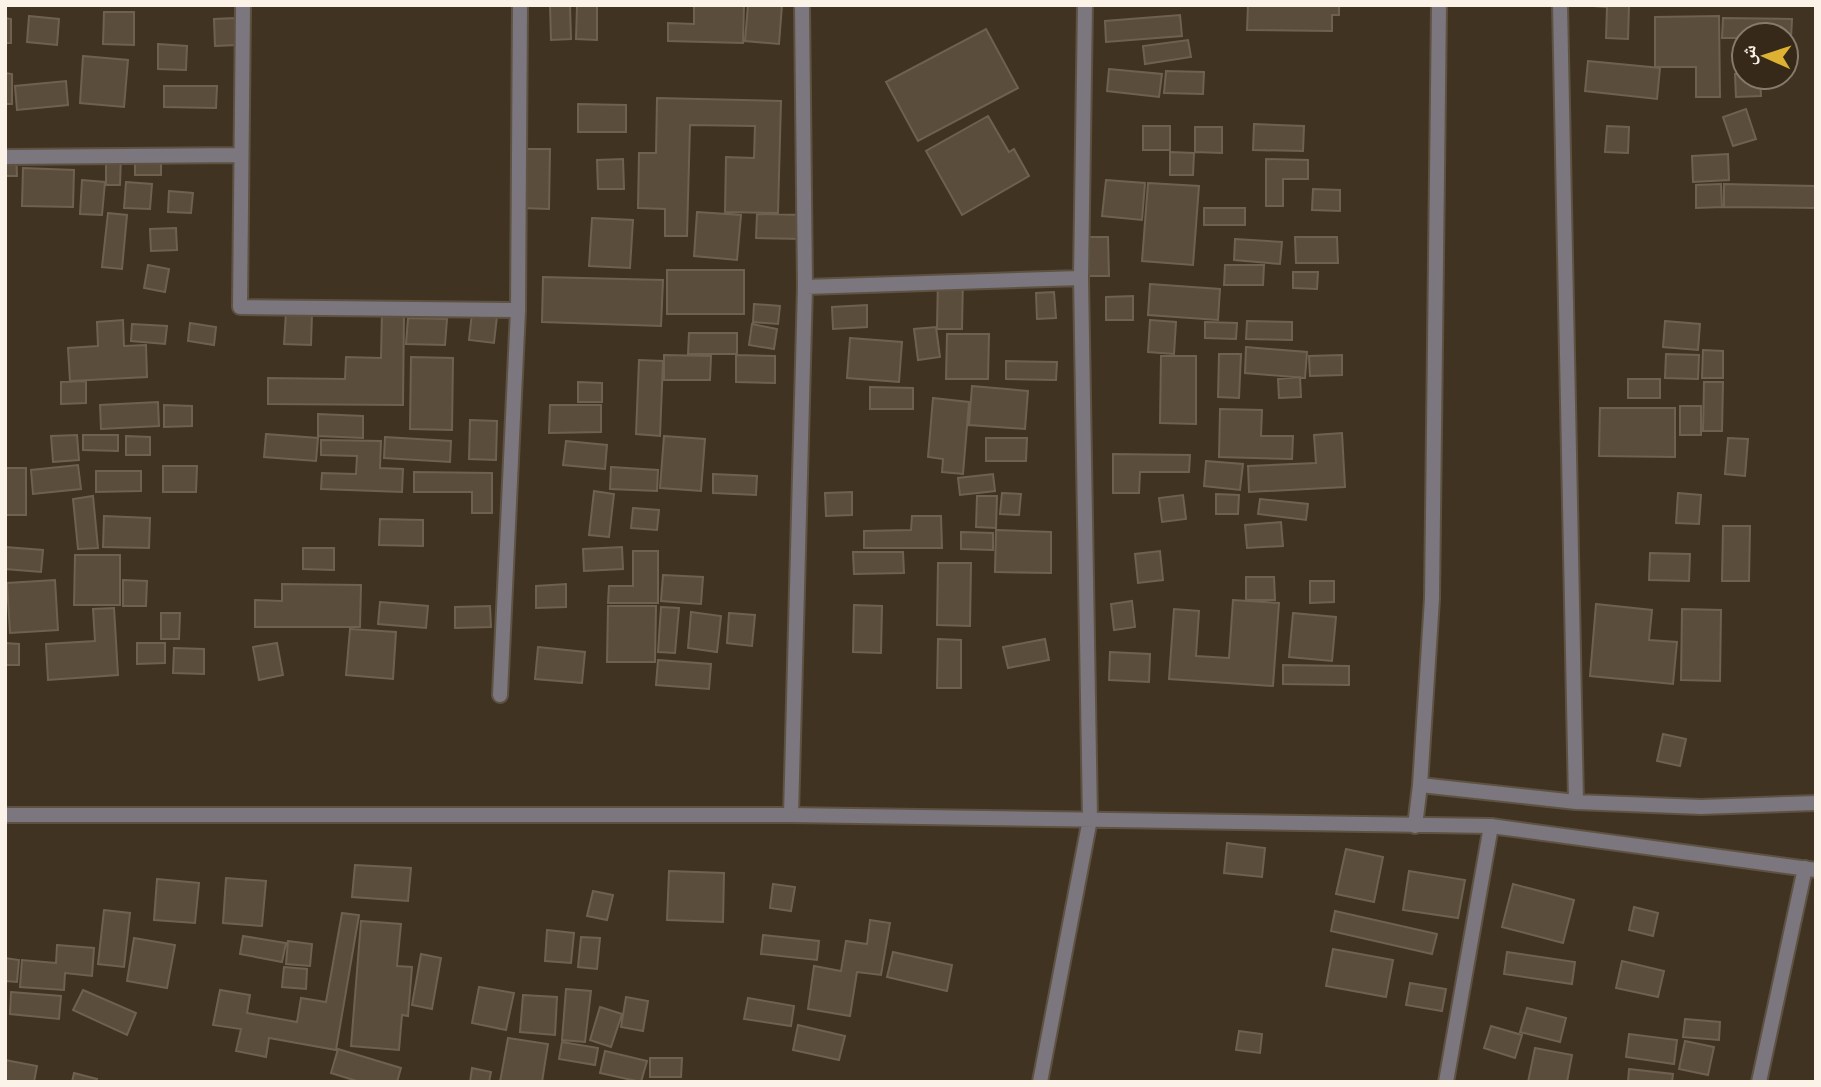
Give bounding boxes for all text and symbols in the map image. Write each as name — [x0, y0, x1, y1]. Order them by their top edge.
north arrow — [1730, 21, 1800, 91]
text: ش — [1738, 45, 1761, 66]

